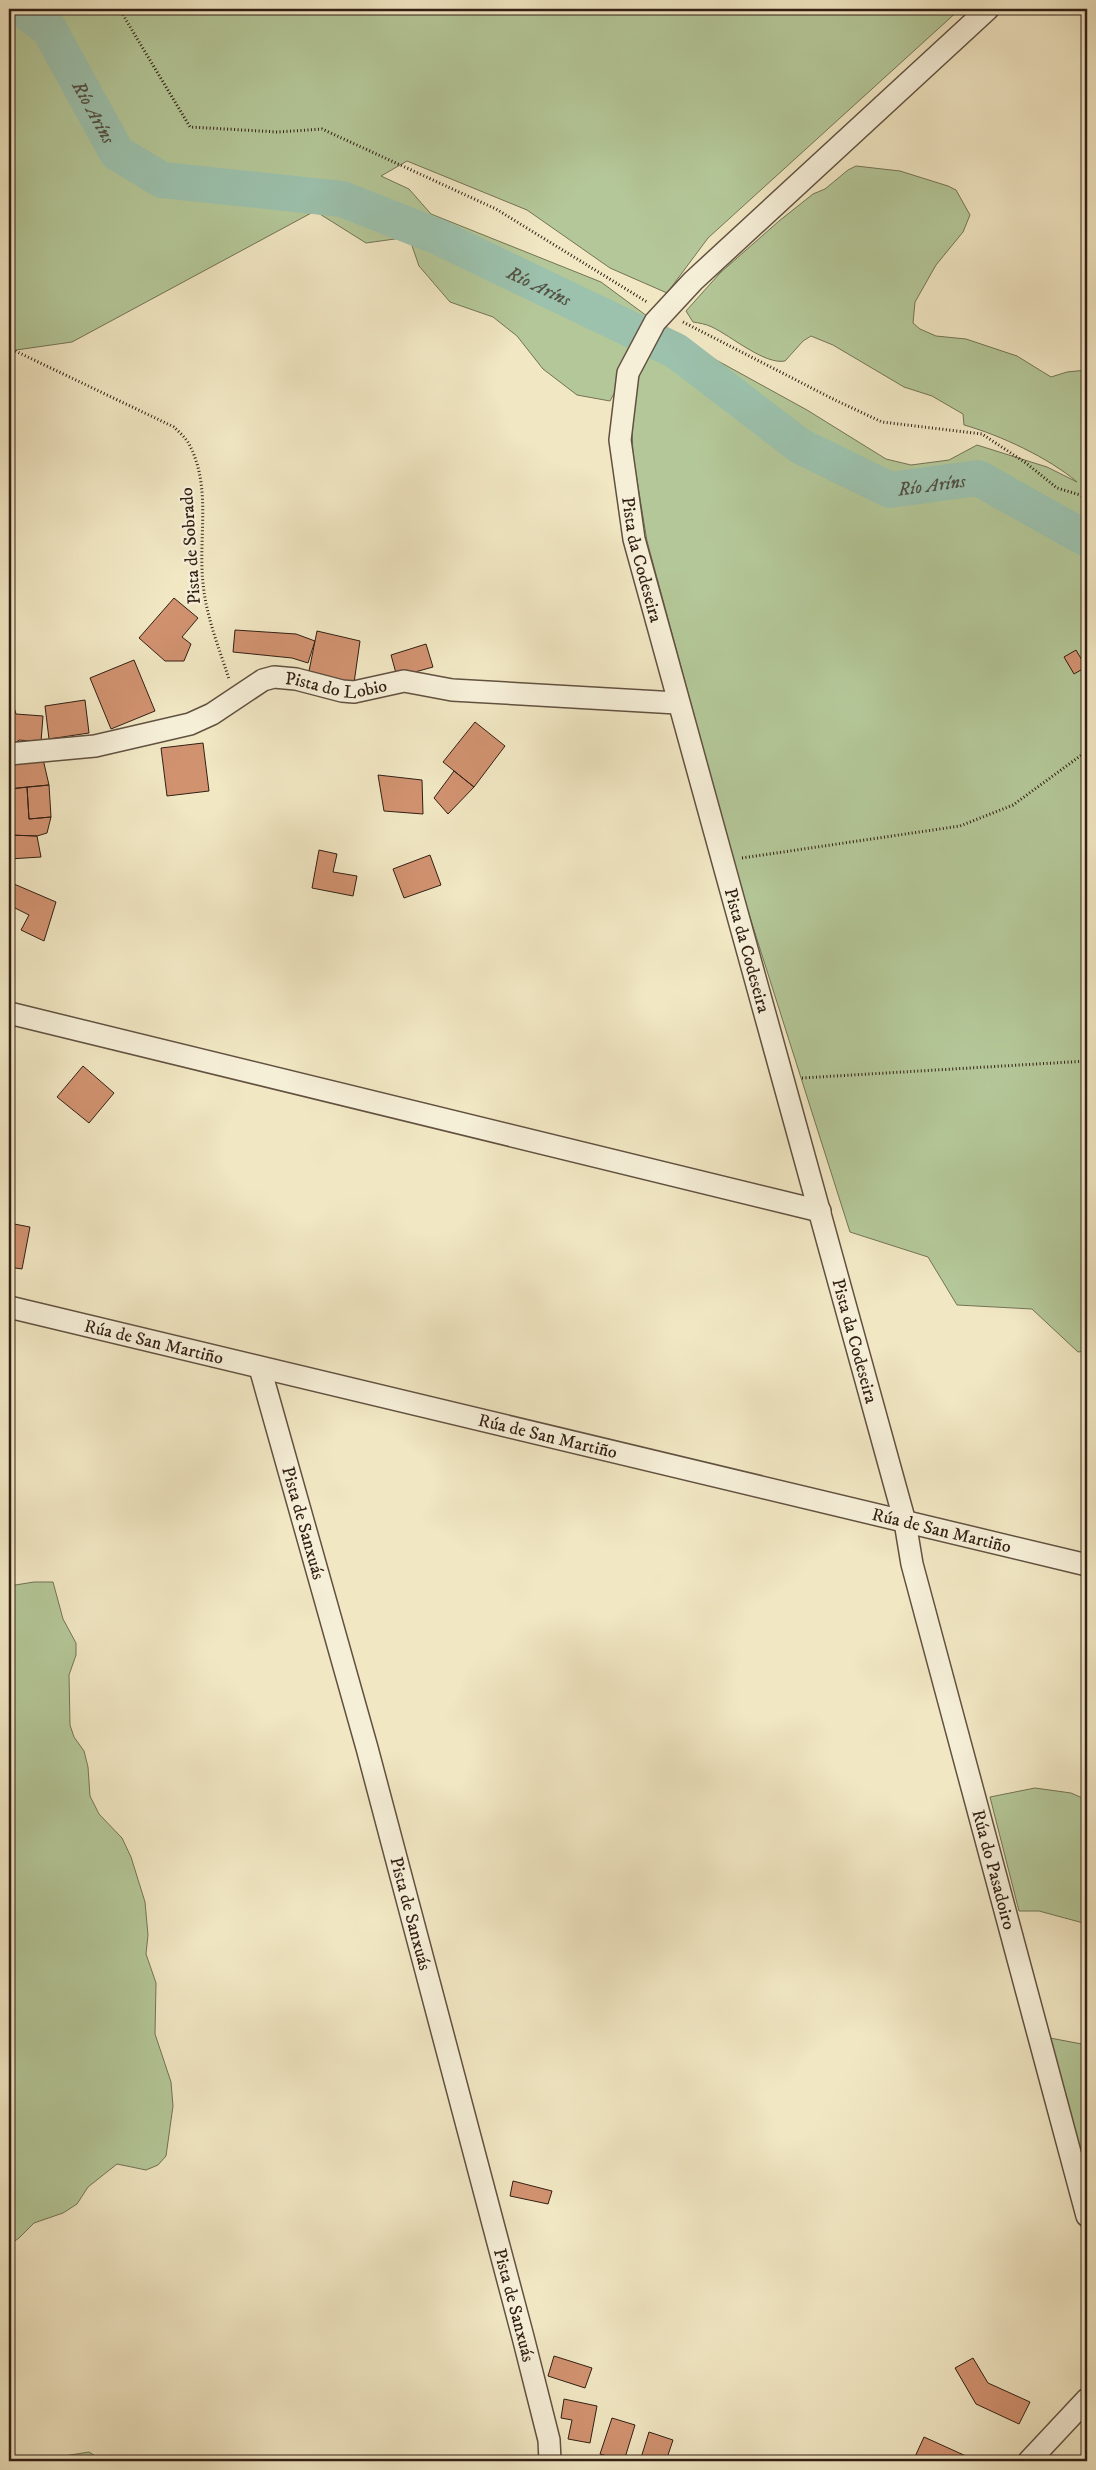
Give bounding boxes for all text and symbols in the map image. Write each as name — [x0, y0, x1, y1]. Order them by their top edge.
water label: Río Aríns — [66, 76, 120, 149]
water label: Río Aríns — [502, 261, 575, 312]
water label: Río Aríns — [895, 470, 968, 502]
street label: Pista de Sobrado — [176, 486, 206, 605]
street label: Pista da Codeseira — [616, 495, 667, 625]
street label: Pista do Lobio — [284, 668, 389, 704]
street label: Pista da Codeseira — [719, 886, 774, 1016]
street label: Pista da Codeseira — [826, 1276, 882, 1406]
street label: Rúa de San Martiño — [82, 1315, 226, 1370]
street label: Rúa de San Martiño — [476, 1410, 619, 1464]
street label: Pista de Sanxuás — [276, 1464, 329, 1582]
street label: Rúa de San Martiño — [870, 1504, 1013, 1558]
street label: Rúa do Pasadoiro — [966, 1807, 1020, 1933]
street label: Pista de Sanxuás — [384, 1855, 435, 1973]
street label: Pista de Sanxuás — [488, 2246, 539, 2364]

